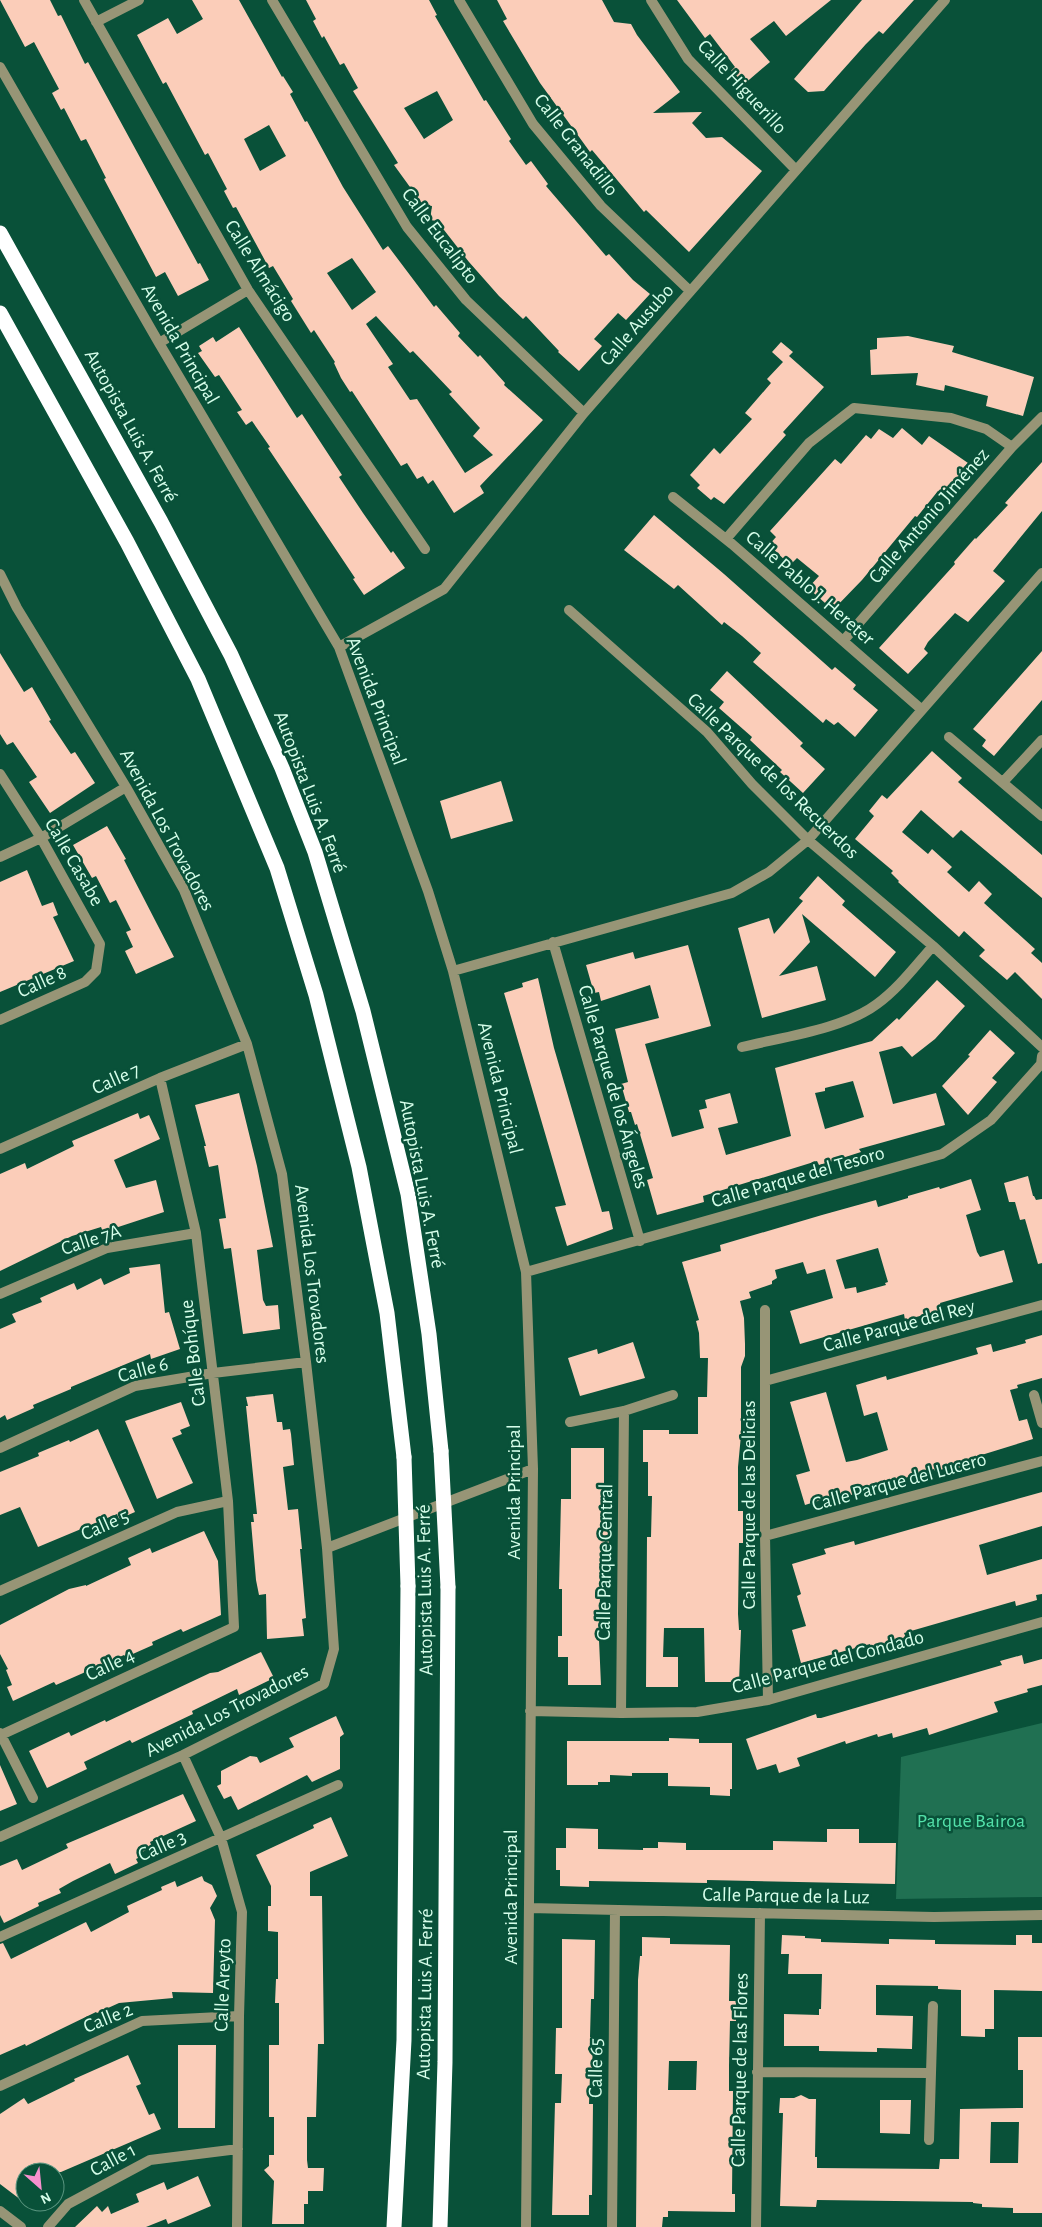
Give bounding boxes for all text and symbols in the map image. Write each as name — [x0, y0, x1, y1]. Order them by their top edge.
street label: Calle Higuerillo — [694, 36, 790, 138]
street label: Calle Granadillo — [530, 90, 622, 200]
street label: Calle Eucalipto — [398, 184, 482, 288]
street label: Calle Almácigo — [221, 217, 299, 325]
street label: Avenida Principal — [138, 280, 222, 408]
street label: Calle Ausubo — [596, 280, 678, 370]
street label: Autopista Luis A. Ferré — [81, 346, 181, 506]
street label: Calle Antonio Jiménez — [865, 445, 993, 587]
street label: Calle Pablo J. Hereter — [742, 527, 878, 649]
street label: Avenida Principal — [342, 634, 410, 768]
street label: Calle Parque de los Recuerdos — [684, 689, 862, 863]
street label: Autopista Luis A. Ferré — [270, 708, 350, 876]
street label: Avenida Los Trovadores — [116, 746, 218, 914]
street label: Calle Casabe — [41, 815, 107, 909]
street label: Calle 8 — [14, 962, 70, 1002]
street label: Calle Parque de los Ángeles — [574, 983, 653, 1191]
street label: Avenida Principal — [474, 1020, 526, 1156]
street label: Calle 7 — [89, 1060, 143, 1098]
street label: Autopista Luis A. Ferré — [396, 1098, 448, 1270]
street label: Calle Parque del Tesoro — [709, 1143, 887, 1211]
street label: Avenida Los Trovadores — [291, 1183, 333, 1365]
street label: Calle 7A — [58, 1221, 124, 1259]
street label: Calle Parque del Rey — [821, 1296, 977, 1356]
street label: Calle Bohíque — [177, 1299, 209, 1407]
street label: Calle 6 — [116, 1354, 170, 1386]
street label: Calle Parque de las Delicias — [739, 1400, 759, 1610]
street label: Avenida Principal — [504, 1424, 524, 1560]
street label: Calle Parque del Lucero — [810, 1449, 988, 1515]
street label: Calle Parque Central — [594, 1484, 616, 1640]
street label: Autopista Luis A. Ferré — [414, 1504, 436, 1676]
street label: Calle 5 — [78, 1506, 132, 1544]
street label: Calle Parque del Condado — [730, 1627, 926, 1697]
street label: Calle 4 — [82, 1645, 138, 1685]
street label: Avenida Los Trovadores — [142, 1661, 312, 1761]
park label: Parque Bairoa — [917, 1811, 1025, 1831]
street label: Calle 3 — [135, 1827, 189, 1865]
street label: Avenida Principal — [501, 1829, 521, 1965]
street label: Calle Parque de la Luz — [702, 1885, 870, 1907]
street label: Autopista Luis A. Ferré — [414, 1908, 436, 2080]
street label: Calle Areyto — [211, 1938, 235, 2032]
street label: Calle Parque de las Flores — [728, 1973, 752, 2167]
street label: Calle 2 — [81, 1999, 135, 2037]
street label: Calle 65 — [585, 2038, 607, 2098]
street label: Calle 1 — [87, 2140, 139, 2180]
north arrow — [15, 2162, 65, 2212]
text: N — [38, 2189, 53, 2206]

